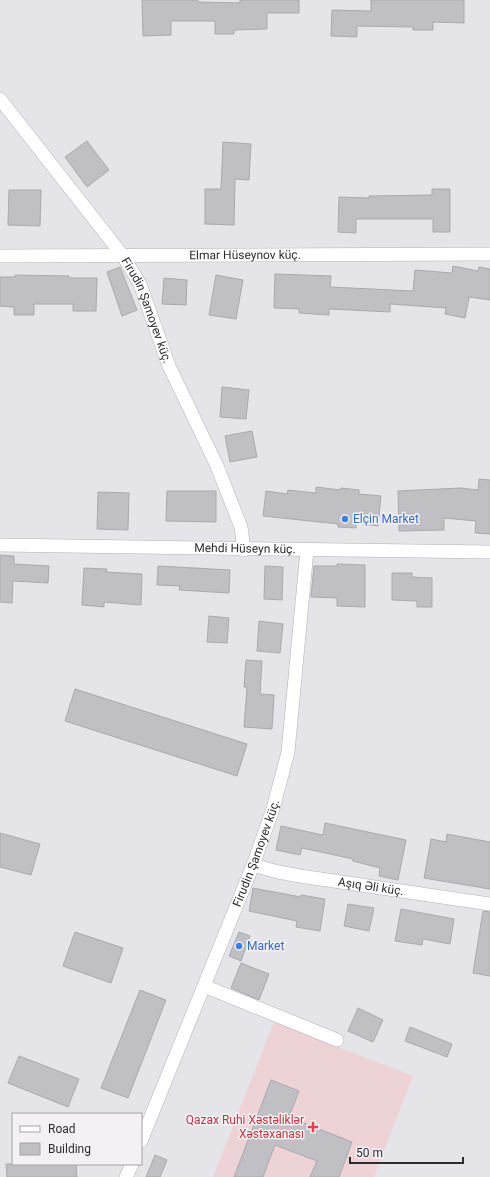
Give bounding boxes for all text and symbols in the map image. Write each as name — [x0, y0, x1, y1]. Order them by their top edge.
street label: Elmar Hüseynov küç. — [189, 248, 301, 262]
street label: Firudin Şamoyev küç. — [118, 255, 174, 365]
place label: Elçin Market — [353, 512, 419, 526]
marker: Elçin Market — [340, 514, 350, 524]
street label: Mehdi Hüseyn küç. — [194, 541, 296, 556]
street label: Firudin Şamoyev küç. — [230, 798, 282, 909]
street label: Aşıq Əli küç. — [337, 875, 405, 898]
place label: Market — [247, 939, 284, 953]
marker: Market — [234, 941, 244, 951]
legend — [12, 1113, 142, 1165]
place label: Qazax Ruhi Xəstəliklər Xəstəxanası — [186, 1113, 304, 1141]
marker: Qazax Ruhi Xəstəliklər Xəstəxanası — [307, 1121, 319, 1133]
text: Road — [48, 1122, 76, 1136]
scale bar — [350, 1139, 463, 1165]
text: Building — [48, 1142, 91, 1156]
text: 50 m — [356, 1146, 383, 1160]

